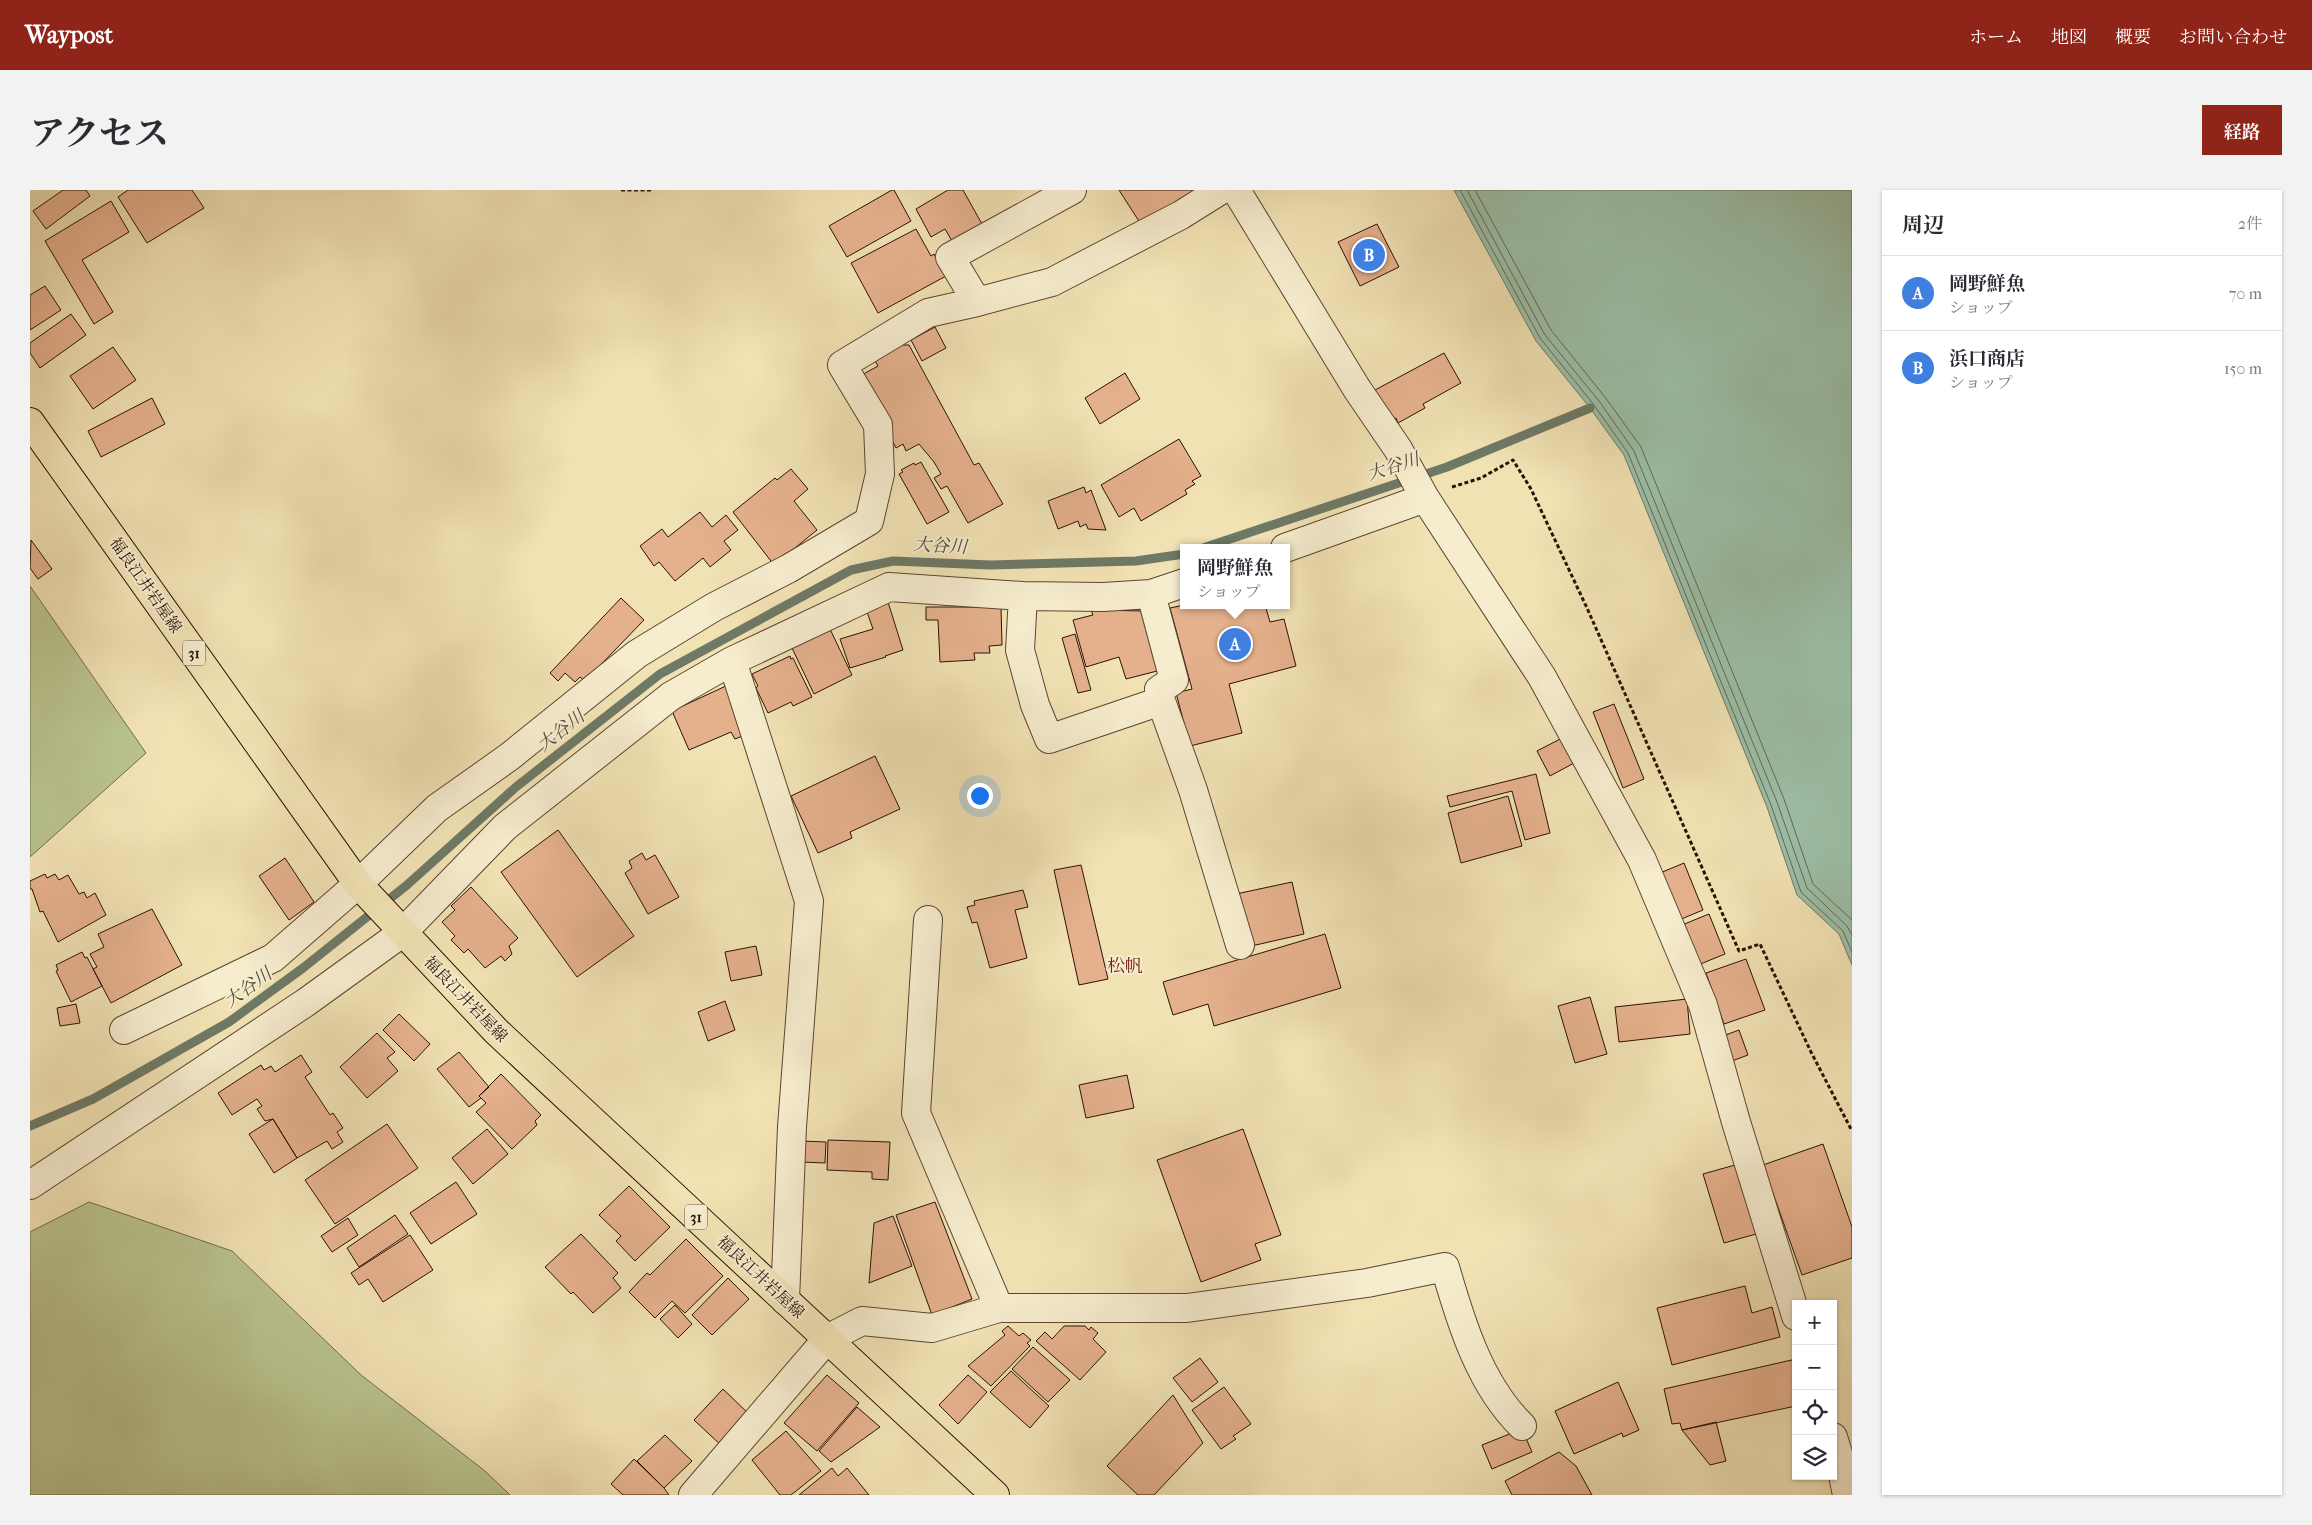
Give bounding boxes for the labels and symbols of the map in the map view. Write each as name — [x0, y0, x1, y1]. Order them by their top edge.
pin: B — [1353, 236, 1385, 274]
water label: 大谷川 — [1364, 448, 1424, 485]
street label: 福良江井岩屋線 — [106, 534, 186, 636]
water label: 大谷川 — [912, 534, 970, 558]
pin: A — [1219, 625, 1251, 663]
road number: 31 — [183, 640, 205, 666]
water label: 大谷川 — [533, 705, 590, 756]
your location — [967, 783, 993, 809]
street label: 福良江井岩屋線 — [420, 952, 512, 1046]
district label: 松帆 — [1107, 956, 1143, 977]
water label: 大谷川 — [220, 962, 278, 1012]
road number: 31 — [685, 1204, 707, 1230]
street label: 福良江井岩屋線 — [714, 1232, 808, 1322]

